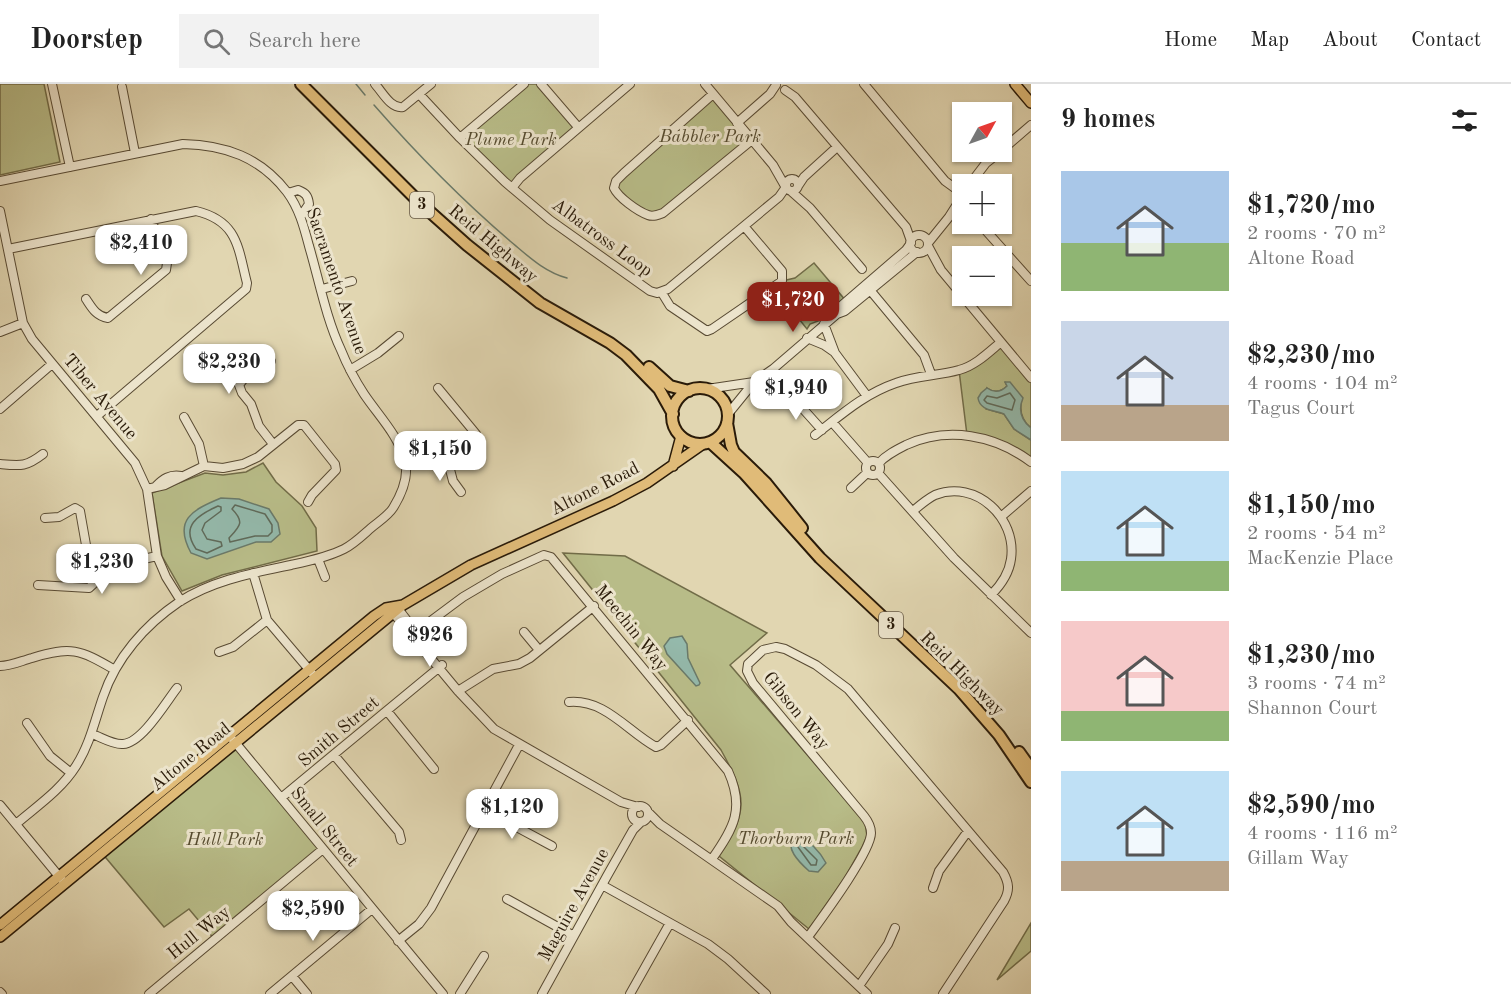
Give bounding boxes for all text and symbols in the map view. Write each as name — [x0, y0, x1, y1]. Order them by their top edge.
search box — [179, 14, 599, 68]
icon: search — [200, 25, 233, 58]
text: Doorstep — [30, 27, 143, 55]
text: Search here — [248, 30, 361, 52]
text: Home — [1164, 30, 1217, 51]
text: Map — [1250, 30, 1289, 51]
text: About — [1322, 30, 1378, 51]
text: Contact — [1411, 30, 1481, 51]
north arrow — [952, 102, 1012, 162]
map controls — [952, 102, 1012, 306]
icon: filters — [1448, 104, 1481, 137]
text: 9 homes — [1061, 107, 1155, 133]
park label: Babbler Park — [658, 128, 761, 146]
park label: Plume Park — [464, 131, 557, 149]
button: + — [952, 174, 1012, 234]
road number: 3 — [410, 192, 434, 218]
text: $1,720/mo — [1247, 193, 1375, 219]
icon: home — [1109, 195, 1181, 267]
street label: Albatross Loop — [548, 196, 656, 280]
street label: Reid Highway — [445, 202, 541, 287]
street label: Sacramento Avenue — [302, 205, 370, 357]
text: 2 rooms · 70 m² — [1247, 224, 1386, 244]
pin: $2,410 — [92, 225, 190, 276]
text: $2,410 — [109, 234, 173, 254]
button: − — [952, 246, 1012, 306]
text: Altone Road — [1247, 249, 1355, 269]
pin: $1,720 — [744, 282, 842, 333]
text: $1,720 — [761, 291, 825, 311]
text: $2,230/mo — [1247, 343, 1375, 369]
pin: $2,230 — [180, 344, 278, 395]
icon: home — [1109, 345, 1181, 417]
street label: Tiber Avenue — [59, 351, 141, 443]
text: $2,230 — [197, 353, 261, 373]
pin: $1,940 — [747, 370, 845, 421]
text: 4 rooms · 104 m² — [1247, 374, 1397, 394]
text: $1,940 — [764, 379, 828, 399]
text: Tagus Court — [1247, 399, 1355, 419]
pin: $1,150 — [391, 431, 489, 482]
text: $1,150 — [408, 440, 472, 460]
street label: Altone Road — [548, 459, 642, 519]
text: $1,150/mo — [1247, 493, 1375, 519]
icon: home — [1109, 495, 1181, 567]
text: 2 rooms · 54 m² — [1247, 524, 1386, 544]
pin: $1,230 — [53, 544, 151, 595]
text: MacKenzie Place — [1247, 549, 1393, 569]
text: $1,230 — [70, 553, 134, 573]
street label: Meechin Way — [591, 582, 671, 675]
road number: 3 — [879, 612, 903, 638]
pin: $926 — [394, 617, 466, 668]
text: $926 — [407, 626, 453, 646]
street label: Reid Highway — [917, 629, 1008, 720]
text: $1,230/mo — [1247, 643, 1375, 669]
icon: home — [1109, 645, 1181, 717]
street label: Gibson Way — [759, 669, 833, 754]
text: 3 rooms · 74 m² — [1247, 674, 1386, 694]
street label: Smith Street — [295, 693, 383, 771]
text: Shannon Court — [1247, 699, 1377, 719]
street label: Altone Road — [148, 719, 234, 795]
street label: Small Street — [287, 784, 361, 870]
pin: $1,120 — [463, 789, 561, 840]
text: $2,590/mo — [1247, 793, 1375, 819]
icon: home — [1109, 795, 1181, 867]
text: $1,120 — [480, 798, 544, 818]
text: 4 rooms · 116 m² — [1247, 824, 1397, 844]
park label: Thorburn Park — [738, 830, 855, 848]
park label: Hull Park — [185, 831, 264, 849]
street label: Maguire Avenue — [536, 846, 612, 964]
text: Gillam Way — [1247, 849, 1349, 869]
pin: $2,590 — [264, 891, 362, 942]
text: $2,590 — [281, 900, 345, 920]
street label: Hull Way — [164, 902, 234, 963]

